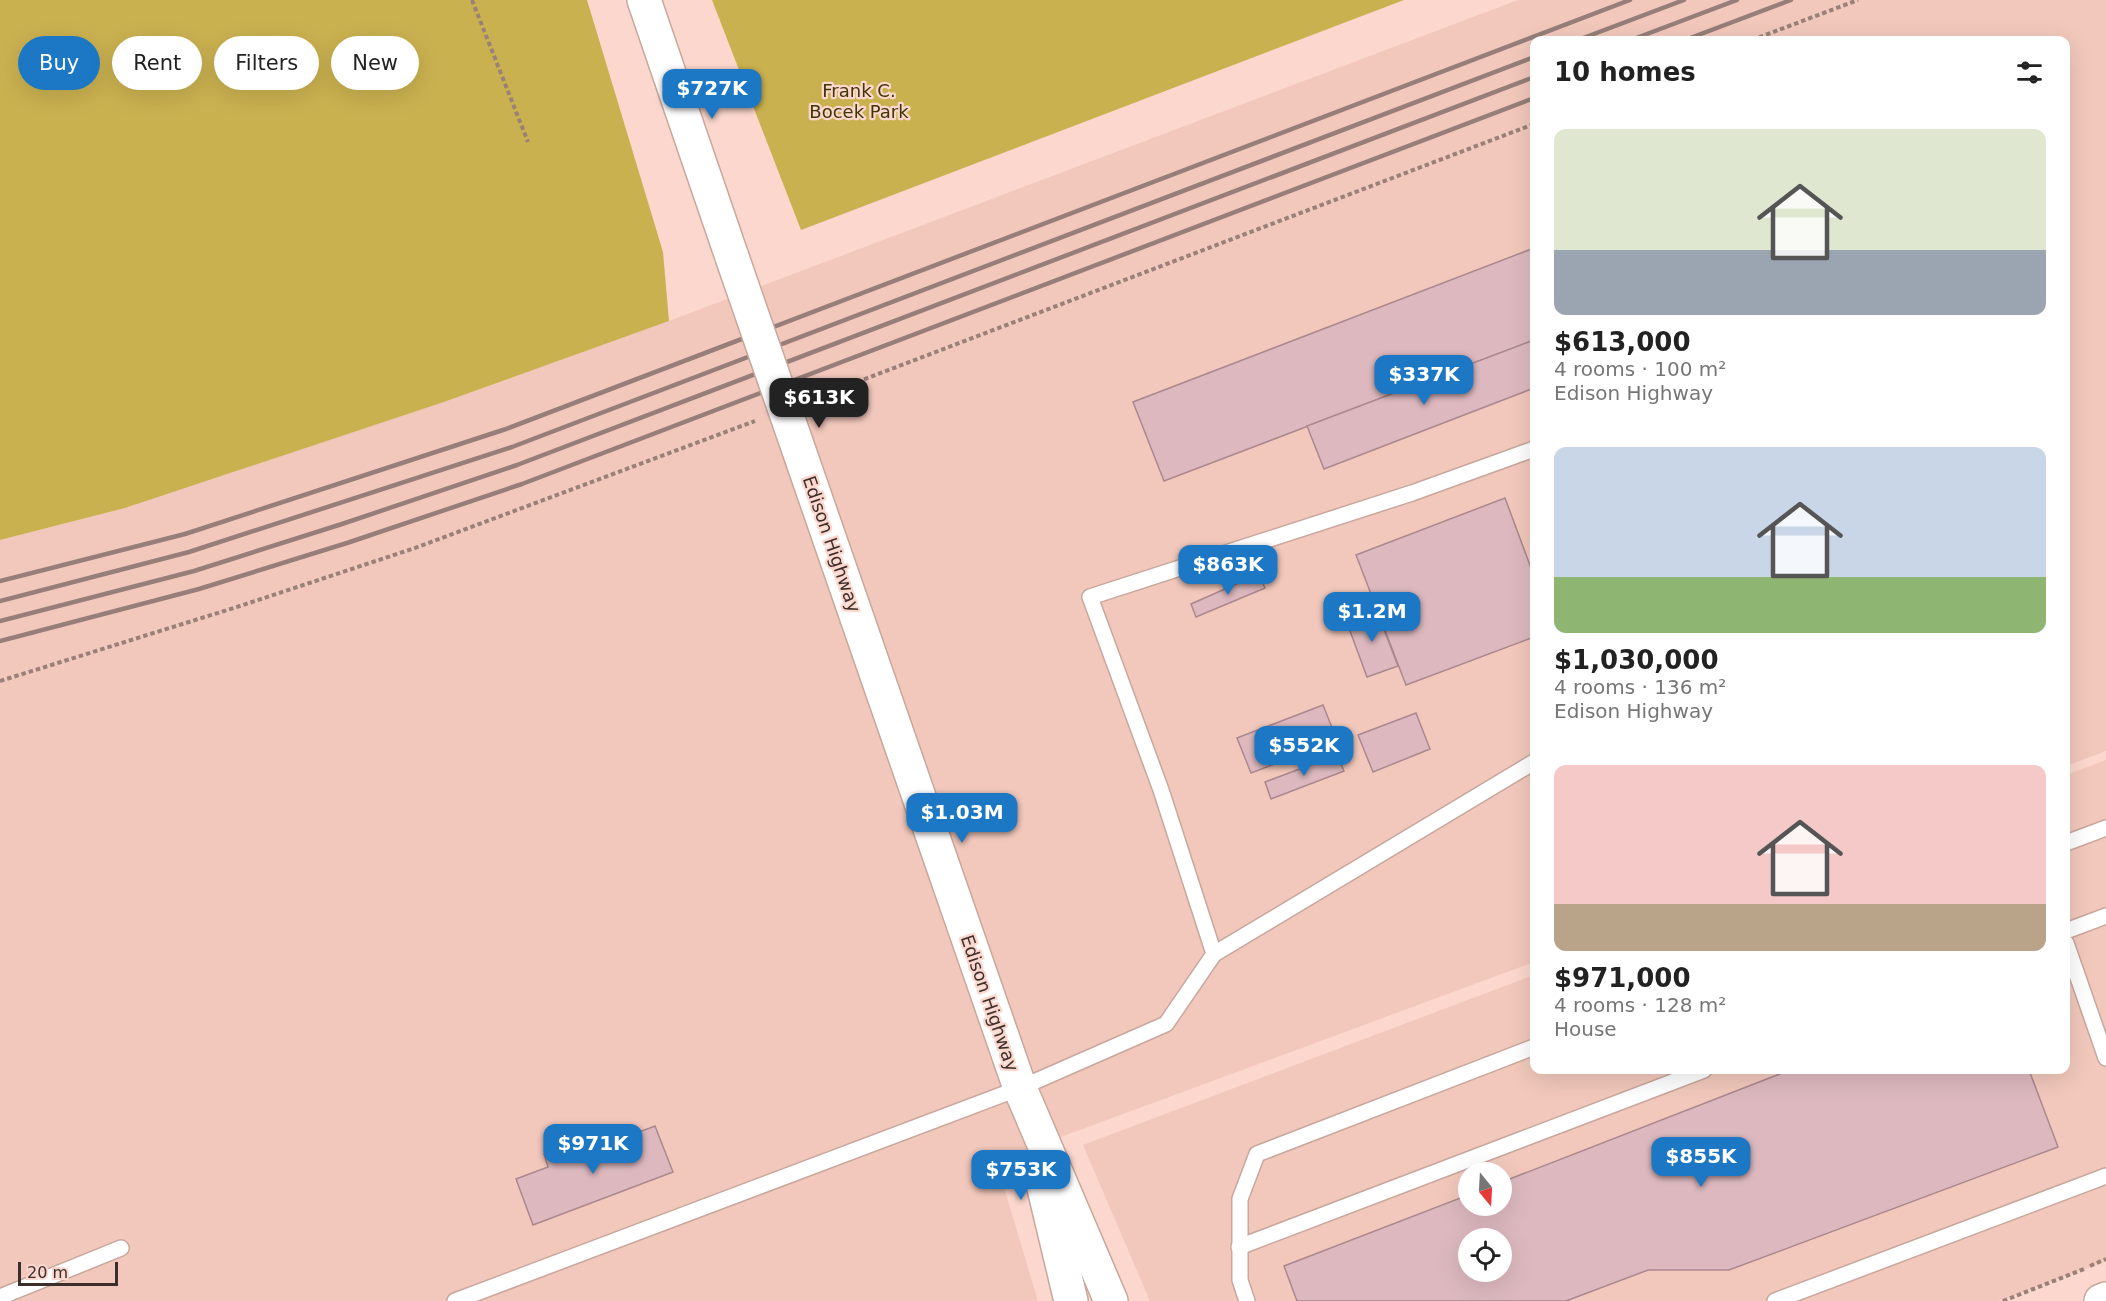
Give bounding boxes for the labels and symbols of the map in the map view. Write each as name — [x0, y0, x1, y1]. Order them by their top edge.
pin: $727K — [670, 69, 754, 120]
park label: Frank C. Bocek Park — [809, 80, 909, 122]
pin: $337K — [1382, 355, 1466, 406]
pin: $613K — [777, 378, 861, 429]
street label: Edison Highway — [799, 473, 865, 615]
pin: $863K — [1186, 545, 1270, 596]
pin: $1.2M — [1330, 592, 1414, 643]
pin: $552K — [1262, 726, 1346, 777]
pin: $1.03M — [913, 793, 1011, 844]
street label: Edison Highway — [957, 932, 1023, 1074]
pin: $971K — [551, 1124, 635, 1175]
pin: $855K — [1659, 1137, 1743, 1188]
pin: $753K — [979, 1150, 1063, 1201]
north arrow — [1458, 1162, 1512, 1216]
scale bar — [18, 1259, 118, 1286]

